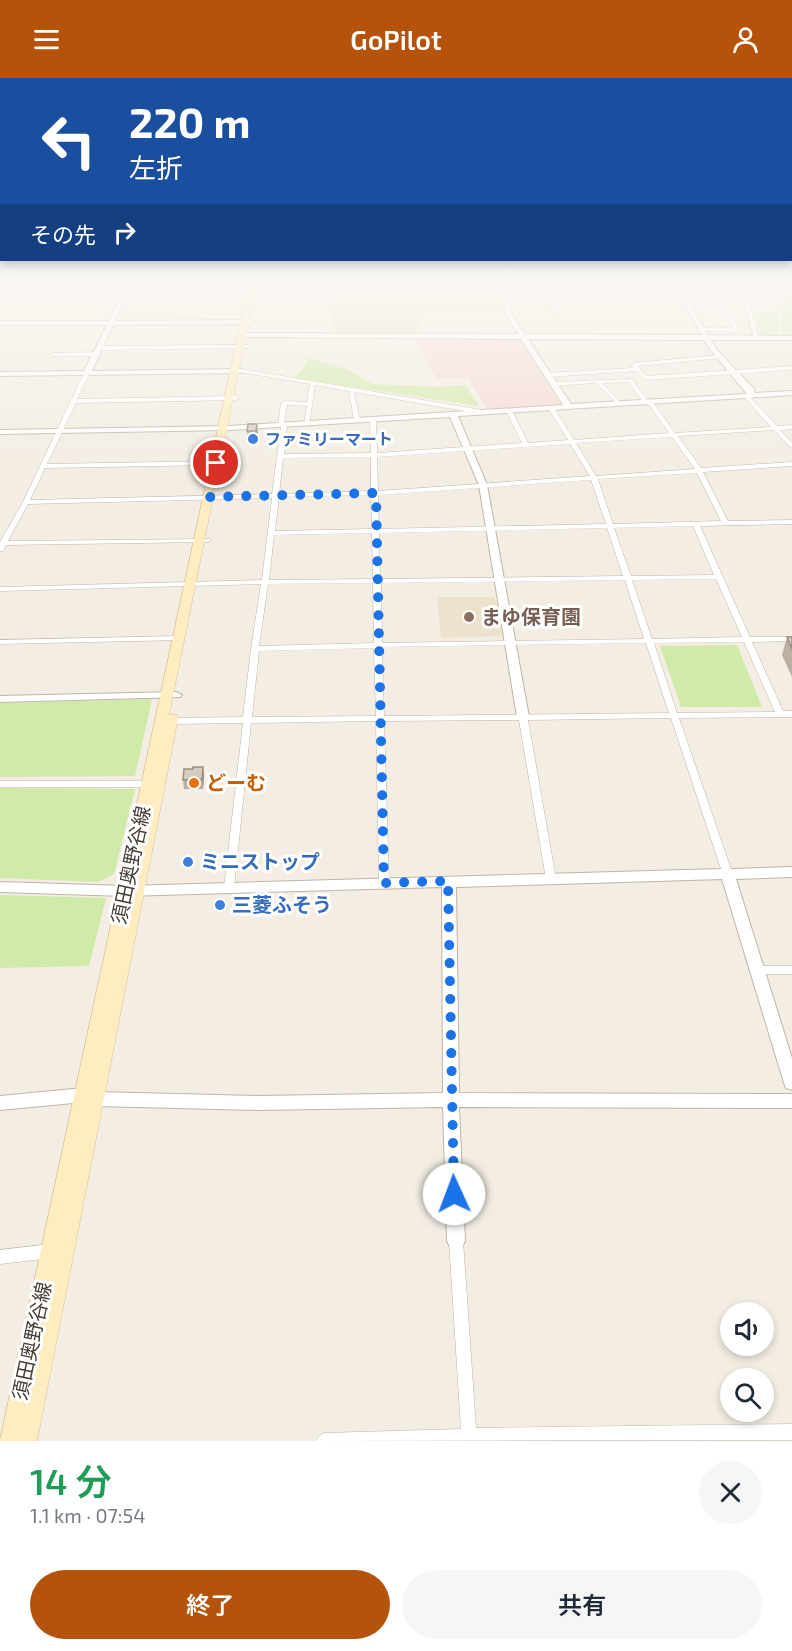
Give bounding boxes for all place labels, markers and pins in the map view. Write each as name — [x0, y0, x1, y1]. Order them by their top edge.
place label: ファミリーマート — [265, 429, 393, 448]
marker: ファミリーマート — [246, 432, 260, 446]
pin — [190, 437, 241, 488]
place label: まゆ保育園 — [481, 604, 581, 628]
marker: まゆ保育園 — [462, 610, 476, 624]
place label: どーむ — [206, 770, 266, 794]
marker: どーむ — [187, 776, 201, 790]
place label: ミニストップ — [200, 849, 320, 873]
marker: ミニストップ — [181, 855, 195, 869]
place label: 三菱ふそう — [232, 892, 332, 916]
marker: 三菱ふそう — [213, 898, 227, 912]

